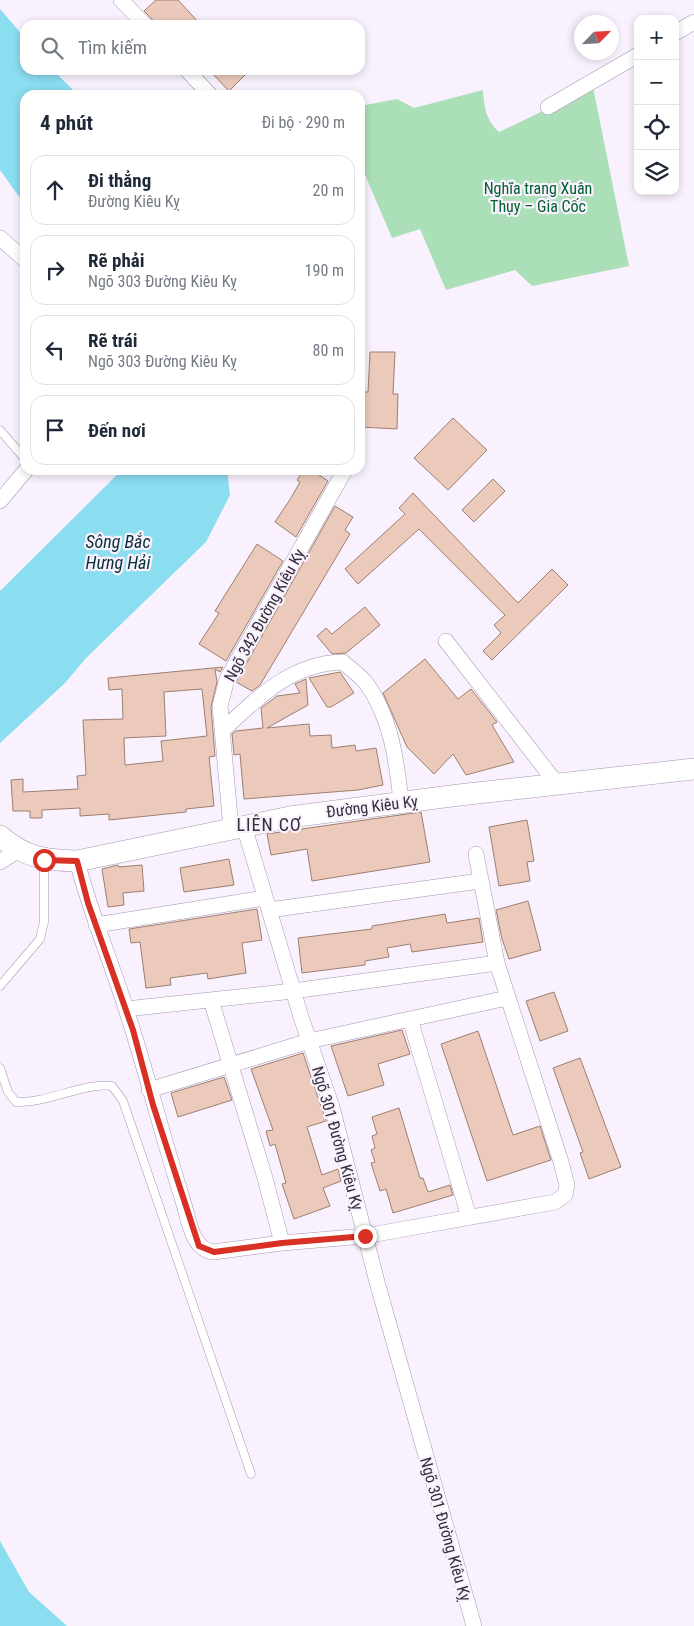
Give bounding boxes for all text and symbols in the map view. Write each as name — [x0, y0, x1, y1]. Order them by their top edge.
north arrow — [574, 15, 619, 60]
map controls — [634, 15, 679, 195]
button: + — [634, 15, 679, 60]
search box — [20, 20, 365, 75]
icon: search — [38, 34, 66, 62]
text: Tìm kiếm — [78, 36, 147, 59]
button: − — [634, 60, 679, 105]
button: locate — [634, 105, 679, 150]
text: 4 phút — [40, 111, 93, 135]
text: Đi bộ · 290 m — [262, 113, 345, 132]
button: layers — [634, 150, 679, 195]
text: Đi thẳng — [88, 169, 151, 192]
icon: ahead — [41, 176, 69, 204]
park label: Nghĩa trang Xuân Thụy – Gia Cốc — [484, 179, 592, 216]
text: 20 m — [312, 181, 344, 200]
text: Đường Kiêu Kỵ — [88, 192, 180, 211]
text: Rẽ phải — [88, 249, 144, 272]
icon: right — [41, 256, 69, 284]
text: 190 m — [305, 261, 344, 280]
text: Ngõ 303 Đường Kiêu Kỵ — [88, 272, 237, 291]
text: Rẽ trái — [88, 329, 138, 352]
icon: left — [41, 336, 69, 364]
text: 80 m — [312, 341, 344, 360]
text: Ngõ 303 Đường Kiêu Kỵ — [88, 352, 237, 371]
icon: arrive — [41, 416, 69, 444]
text: Đến nơi — [88, 419, 146, 442]
water label: Sông Bắc Hưng Hải — [86, 531, 151, 573]
street label: Ngõ 342 Đường Kiêu Kỵ — [220, 545, 309, 685]
street label: Đường Kiêu Kỵ — [325, 791, 419, 822]
district label: LIÊN CƠ — [236, 814, 302, 835]
route start — [33, 849, 56, 872]
street label: Ngõ 301 Đường Kiêu Kỵ — [308, 1064, 367, 1213]
route end — [354, 1225, 377, 1248]
street label: Ngõ 301 Đường Kiêu Kỵ — [416, 1455, 475, 1604]

